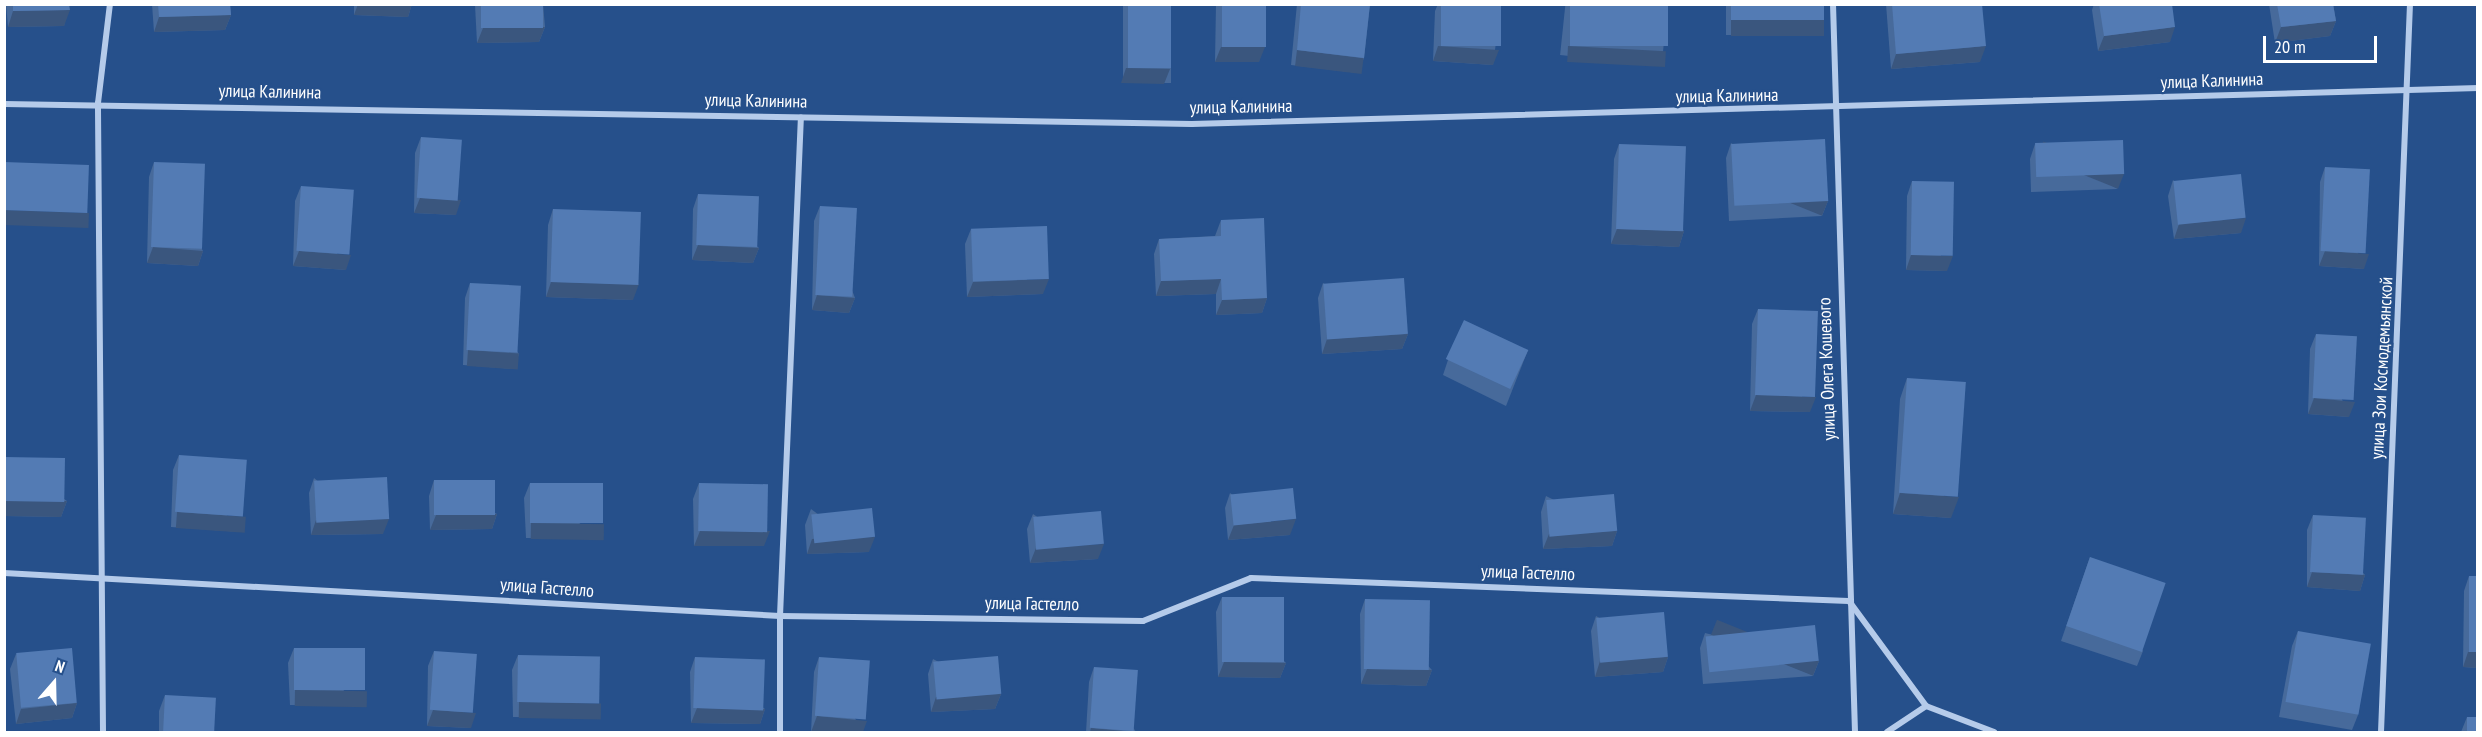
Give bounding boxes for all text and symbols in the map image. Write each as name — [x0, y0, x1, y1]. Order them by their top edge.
scale bar — [2266, 24, 2380, 62]
text: 20 m — [2274, 35, 2306, 58]
street label: улица Калинина — [2160, 68, 2264, 94]
street label: улица Калинина — [218, 80, 322, 104]
street label: улица Калинина — [1675, 84, 1779, 108]
street label: улица Калинина — [704, 89, 808, 113]
street label: улица Калинина — [1189, 95, 1293, 119]
street label: улица Зои Космодемьянской — [2366, 276, 2398, 460]
street label: улица Олега Кошевого — [1814, 297, 1840, 441]
street label: улица Гастелло — [1481, 561, 1575, 585]
street label: улица Гастелло — [499, 574, 595, 602]
street label: улица Гастелло — [985, 592, 1079, 616]
north arrow — [24, 653, 84, 713]
text: N — [53, 655, 68, 677]

